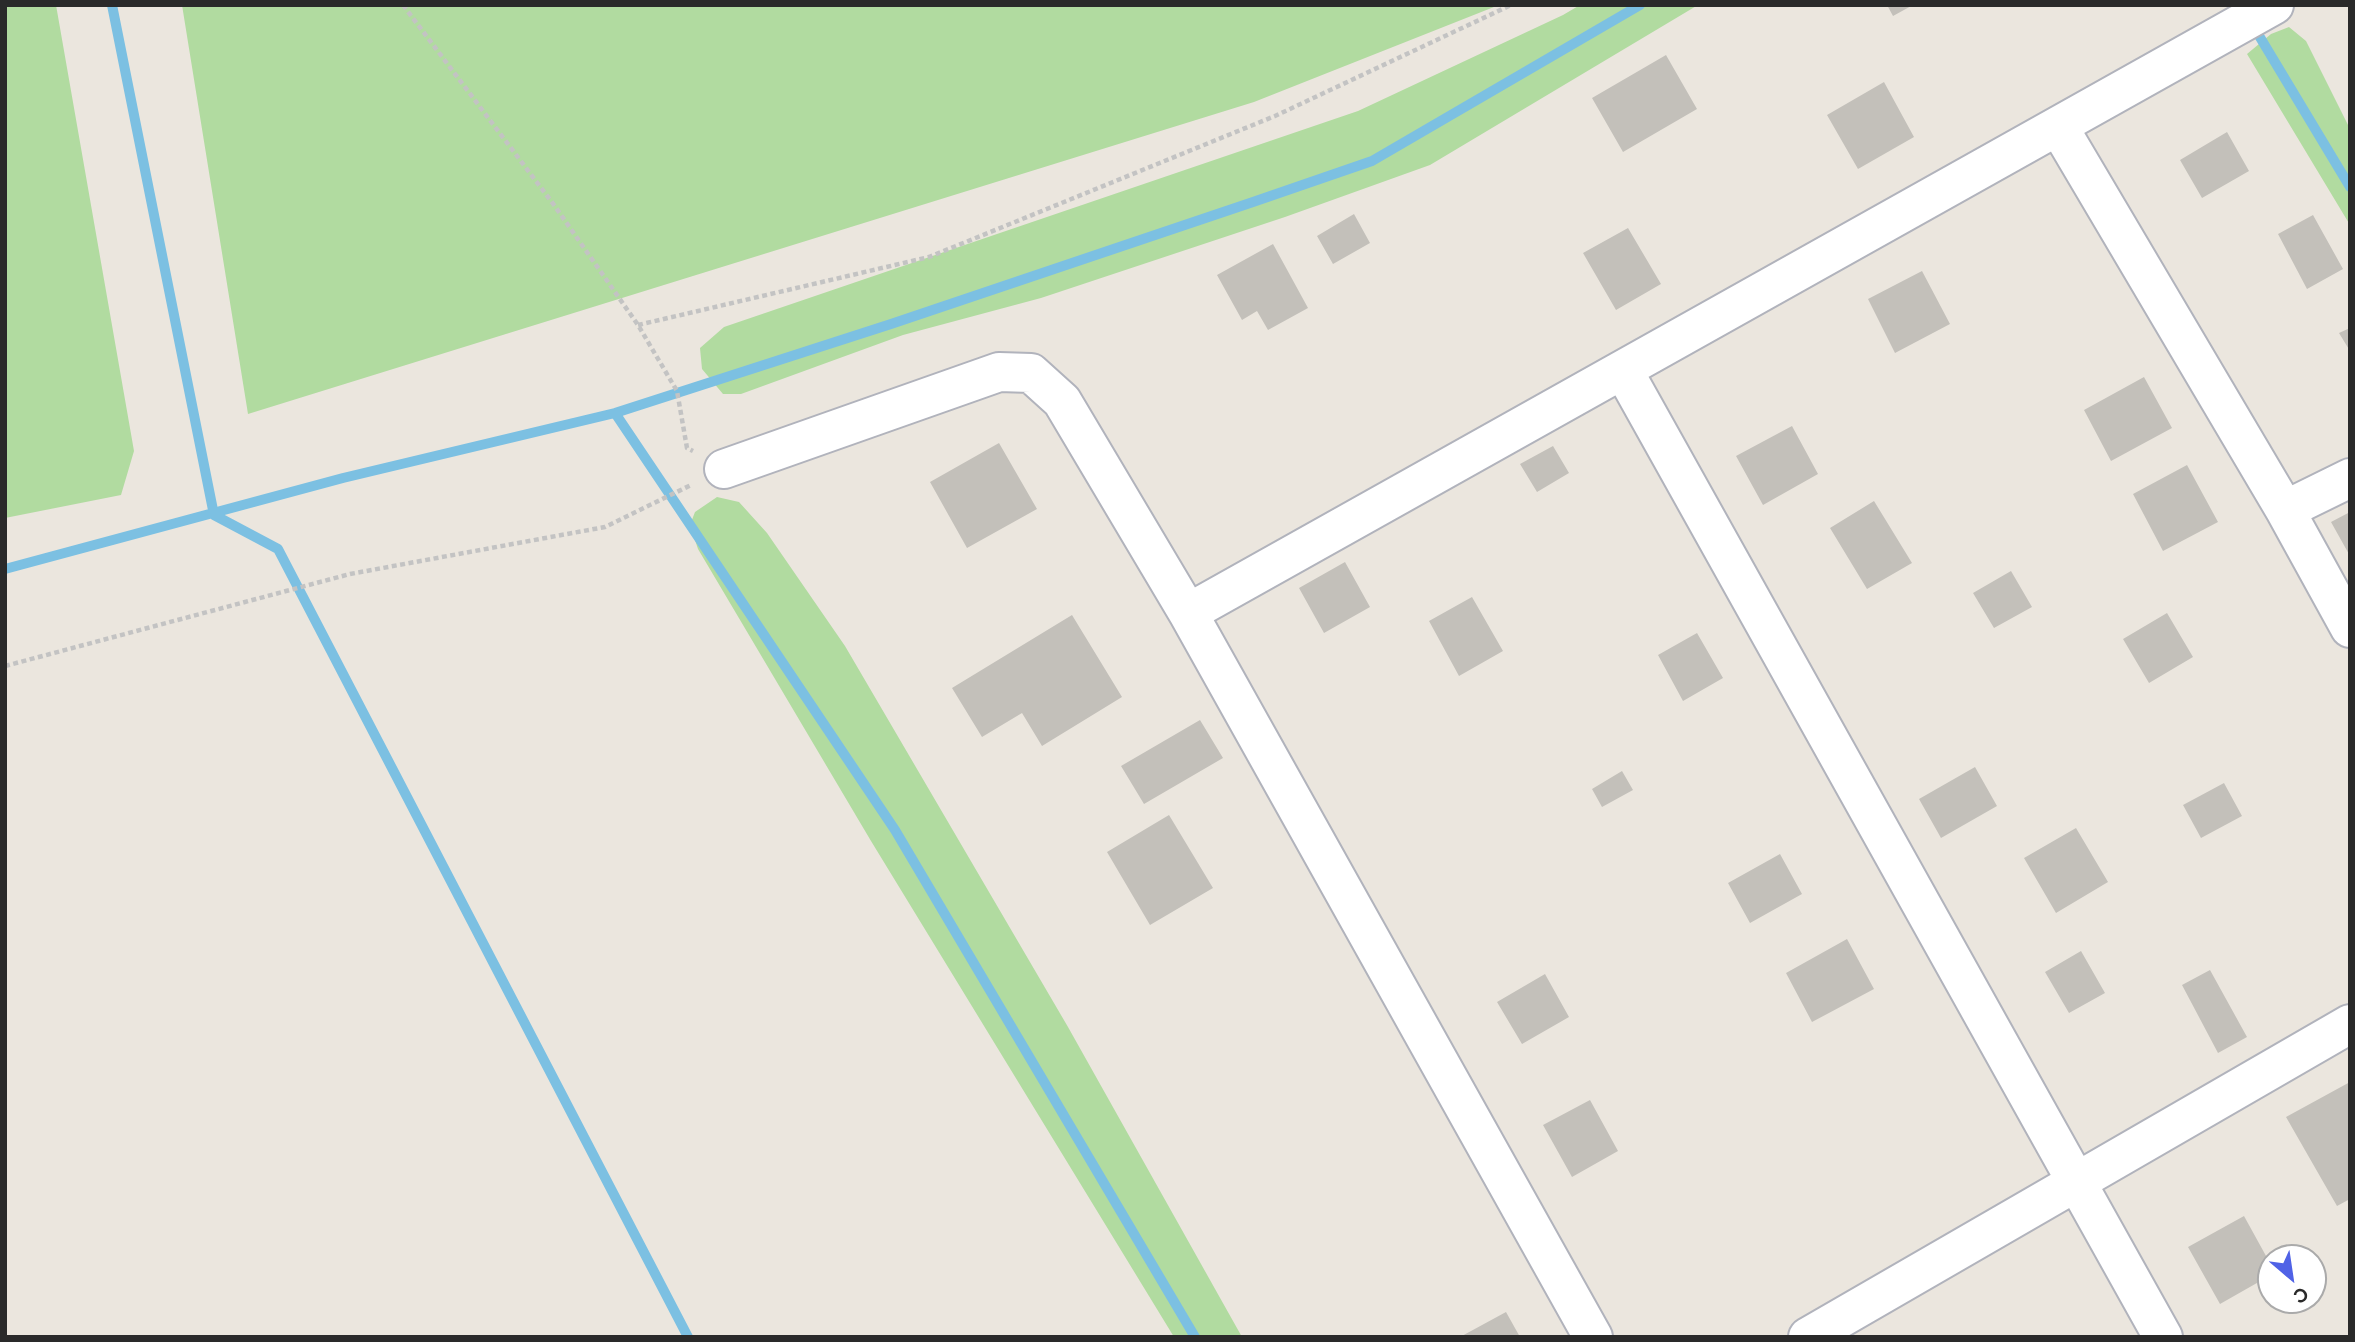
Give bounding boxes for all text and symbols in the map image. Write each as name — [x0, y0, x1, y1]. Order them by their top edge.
north arrow — [2257, 1244, 2327, 1314]
text: С — [2290, 1283, 2312, 1308]

